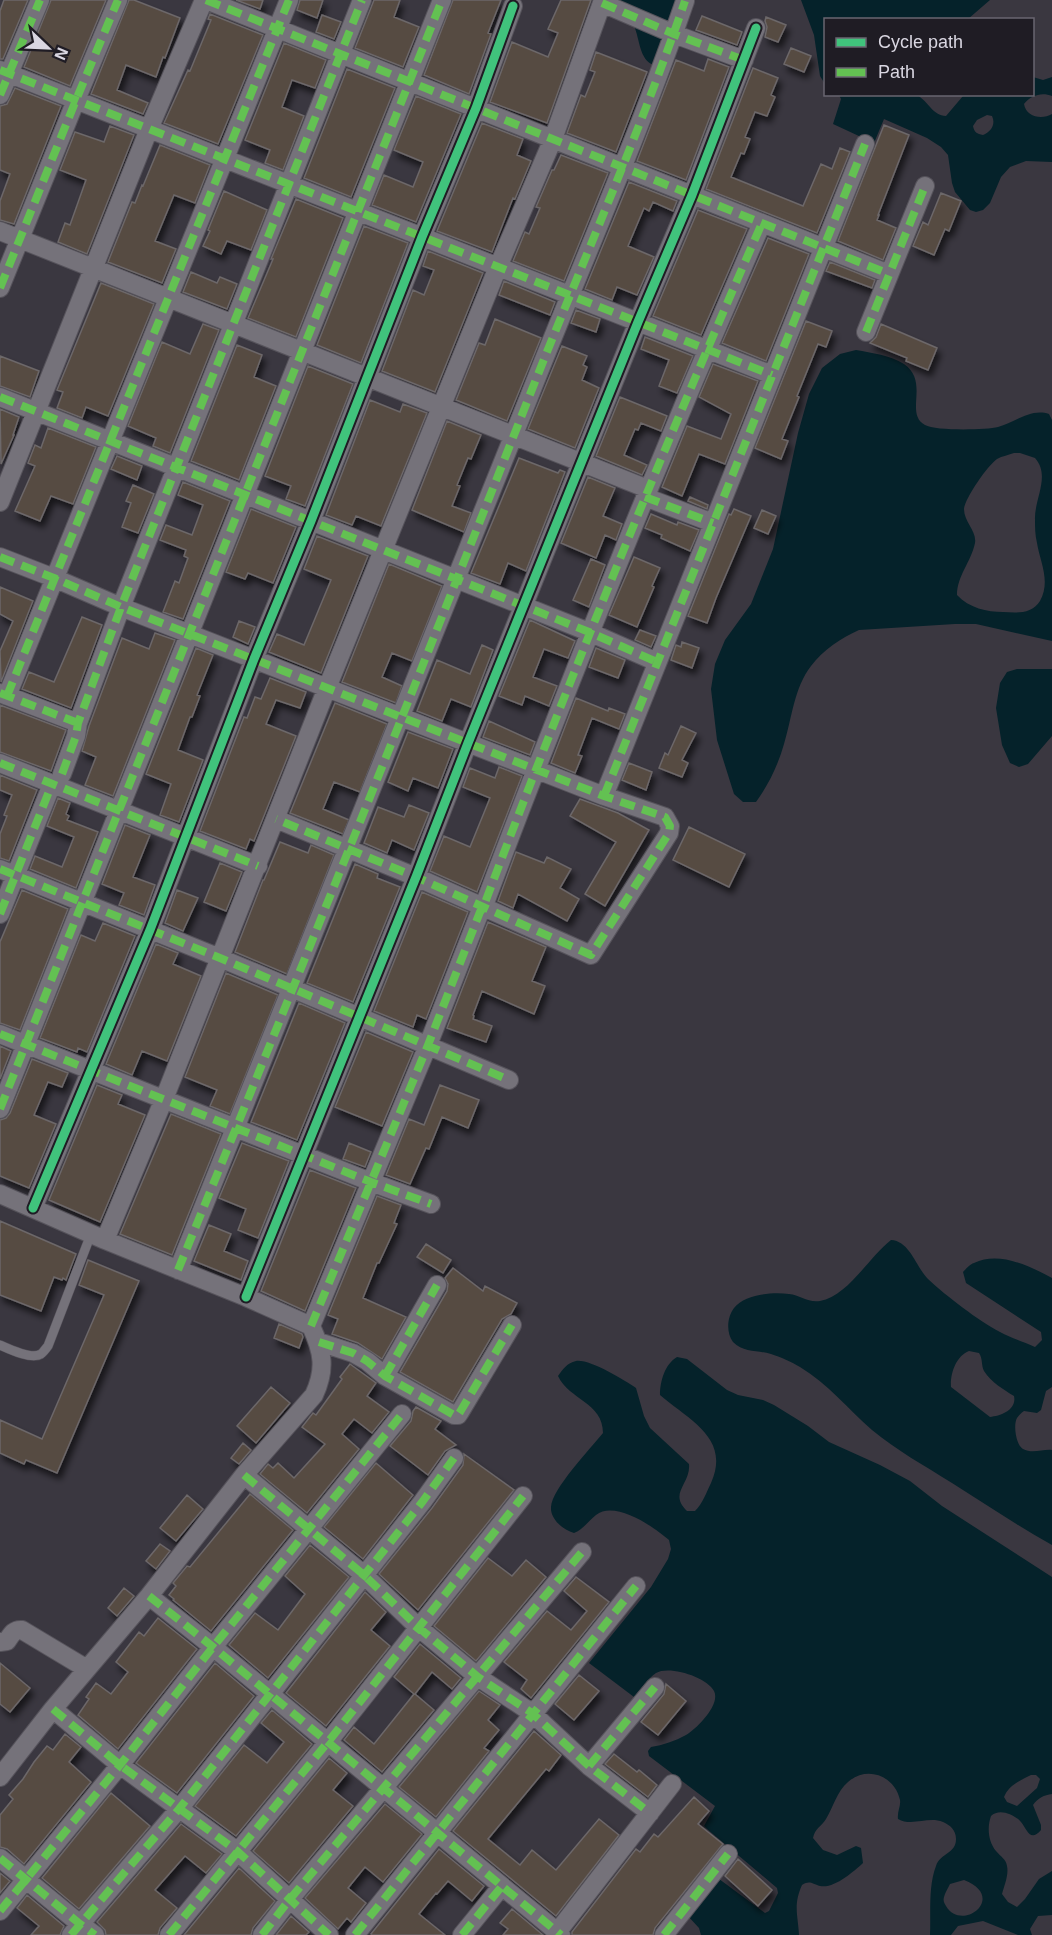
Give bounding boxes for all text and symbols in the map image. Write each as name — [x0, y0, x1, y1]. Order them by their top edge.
north arrow — [18, 18, 78, 78]
legend — [824, 18, 1034, 96]
text: Cycle path — [878, 32, 963, 52]
text: N — [51, 45, 71, 62]
text: Path — [878, 62, 915, 82]

